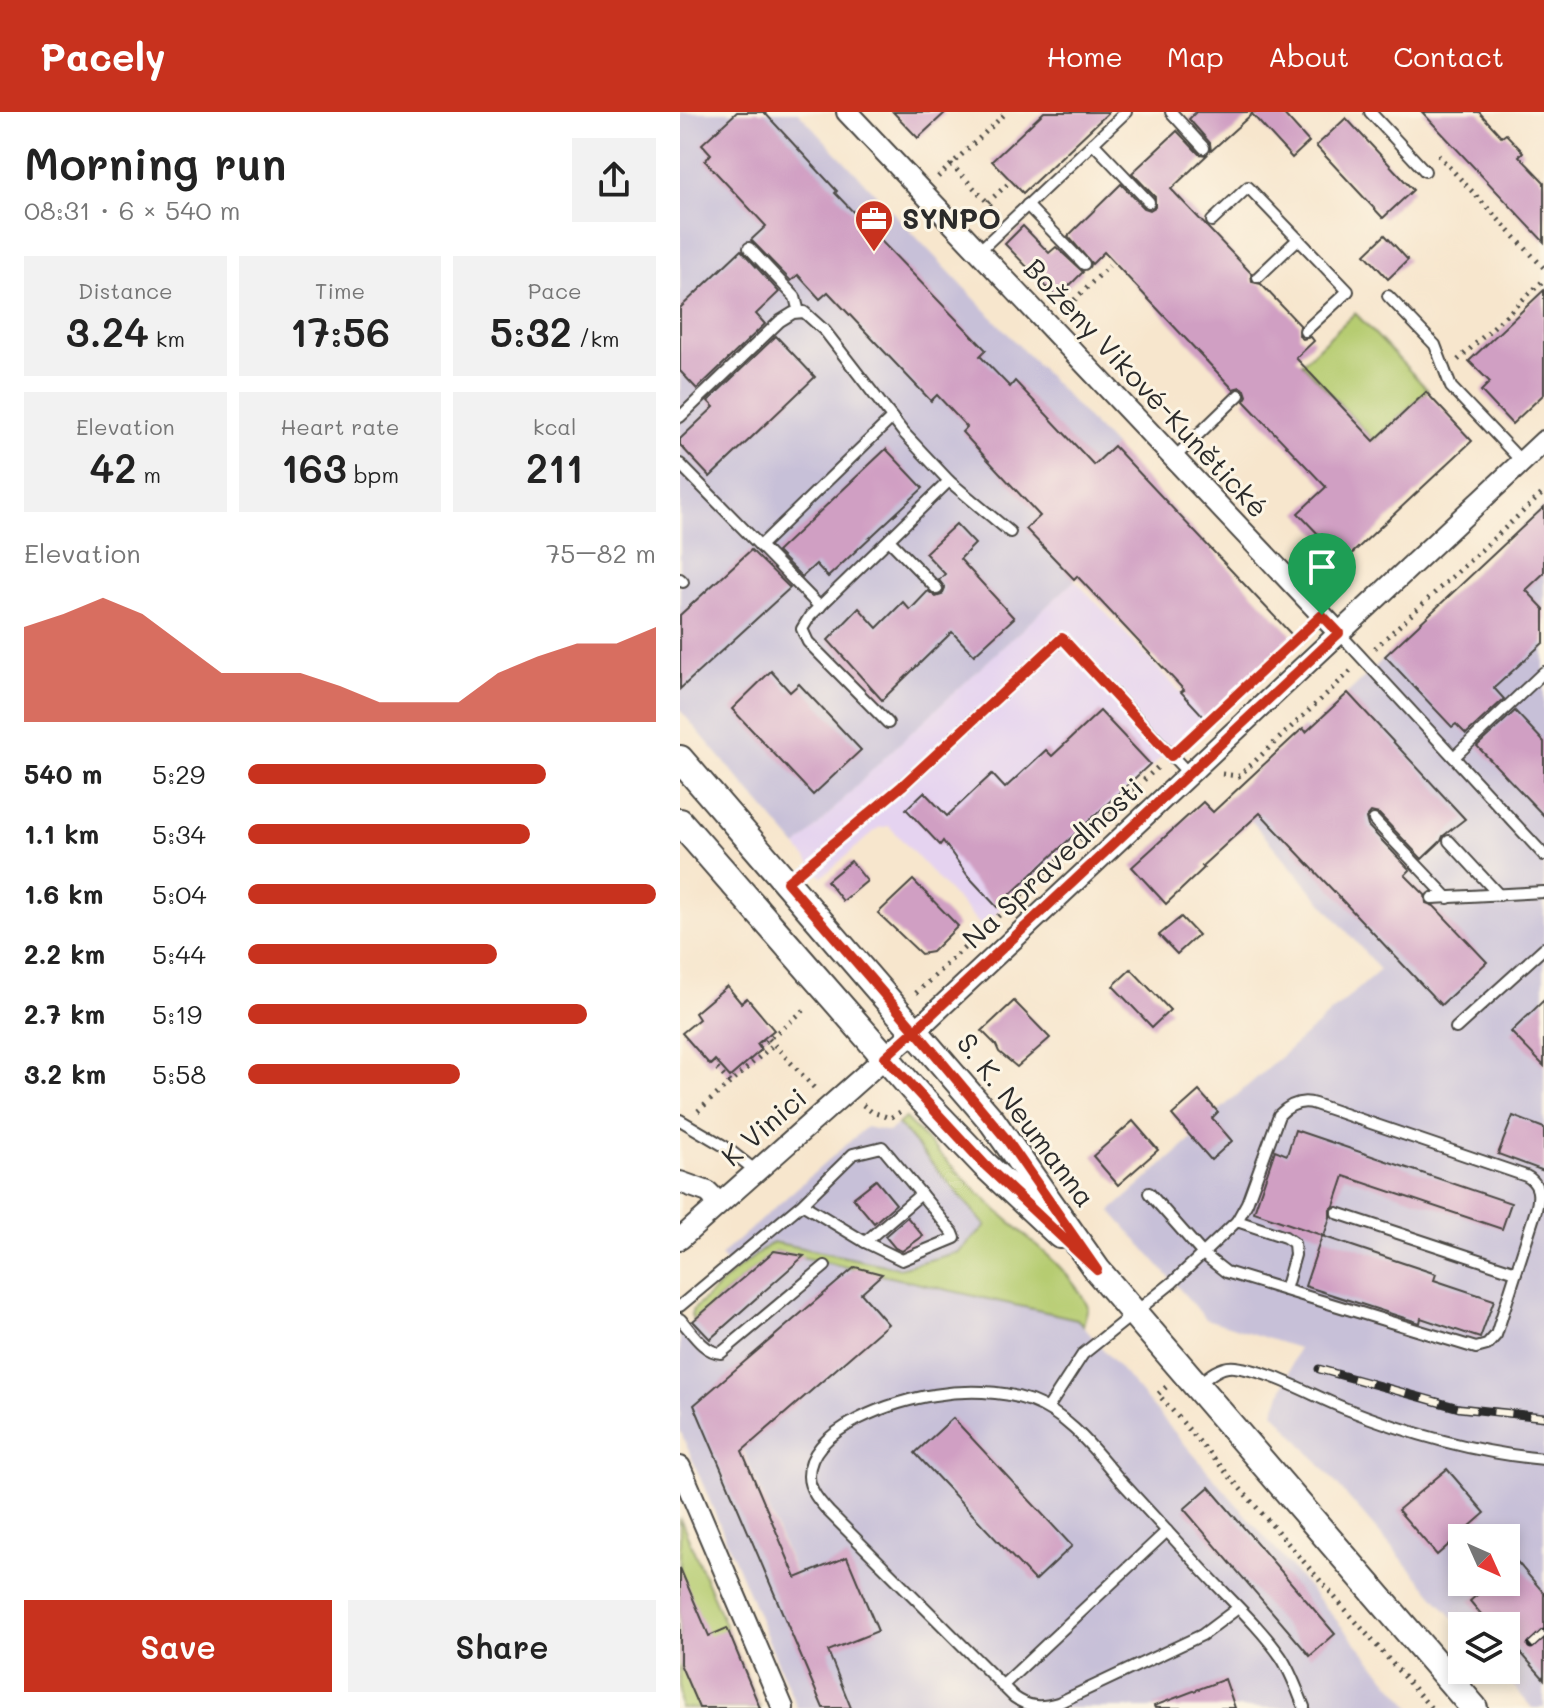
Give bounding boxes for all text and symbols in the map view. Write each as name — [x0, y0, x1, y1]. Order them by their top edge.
text: Pacely — [40, 31, 166, 81]
text: Home — [1047, 38, 1123, 74]
text: Map — [1167, 38, 1224, 74]
text: About — [1268, 38, 1349, 74]
text: Contact — [1393, 38, 1504, 74]
text: Morning run — [24, 134, 287, 191]
button: share — [572, 138, 656, 222]
text: 08:31 · 6 × 540 m — [24, 193, 241, 227]
office icon: SYNPO — [853, 198, 895, 253]
place label: SYNPO — [902, 200, 1001, 236]
street label: Boženy Vikové-Kunětické — [1017, 250, 1276, 525]
text: Distance — [78, 276, 173, 305]
text: Time — [315, 276, 365, 305]
text: Pace — [528, 276, 582, 305]
text: 3.24 — [66, 305, 149, 357]
text: 17:56 — [290, 305, 390, 357]
text: 5:32 — [490, 305, 572, 357]
text: km — [149, 324, 185, 353]
text: /km — [572, 324, 620, 353]
text: Elevation — [76, 412, 175, 441]
text: Heart rate — [281, 412, 399, 441]
text: kcal — [533, 412, 577, 441]
text: 42 — [90, 441, 137, 493]
text: 163 — [281, 441, 347, 493]
text: 211 — [526, 441, 584, 493]
text: m — [137, 460, 161, 489]
text: bpm — [347, 460, 399, 489]
pin — [1288, 533, 1356, 615]
text: Elevation — [24, 536, 141, 570]
text: 75–82 m — [546, 536, 656, 570]
icon: arrive — [1300, 545, 1344, 589]
text: 540 m — [24, 757, 102, 791]
text: 5:29 — [152, 757, 205, 791]
street label: Na Spravedlnosti — [954, 769, 1151, 956]
text: 1.1 km — [24, 817, 99, 851]
text: 5:34 — [152, 817, 206, 851]
text: 1.6 km — [24, 877, 103, 911]
text: 5:04 — [152, 877, 207, 911]
text: 2.2 km — [24, 937, 105, 971]
text: 5:44 — [152, 937, 206, 971]
text: 2.7 km — [24, 997, 105, 1031]
text: 5:19 — [152, 997, 202, 1031]
street label: S. K. Neumanna — [950, 1025, 1104, 1214]
text: 3.2 km — [24, 1057, 106, 1091]
text: 5:58 — [152, 1057, 206, 1091]
street label: K Vinici — [713, 1079, 814, 1173]
north arrow — [1448, 1524, 1520, 1596]
map controls — [1448, 1524, 1520, 1684]
button: Save — [24, 1600, 332, 1692]
button: Share — [348, 1600, 656, 1692]
button: layers — [1448, 1612, 1520, 1684]

